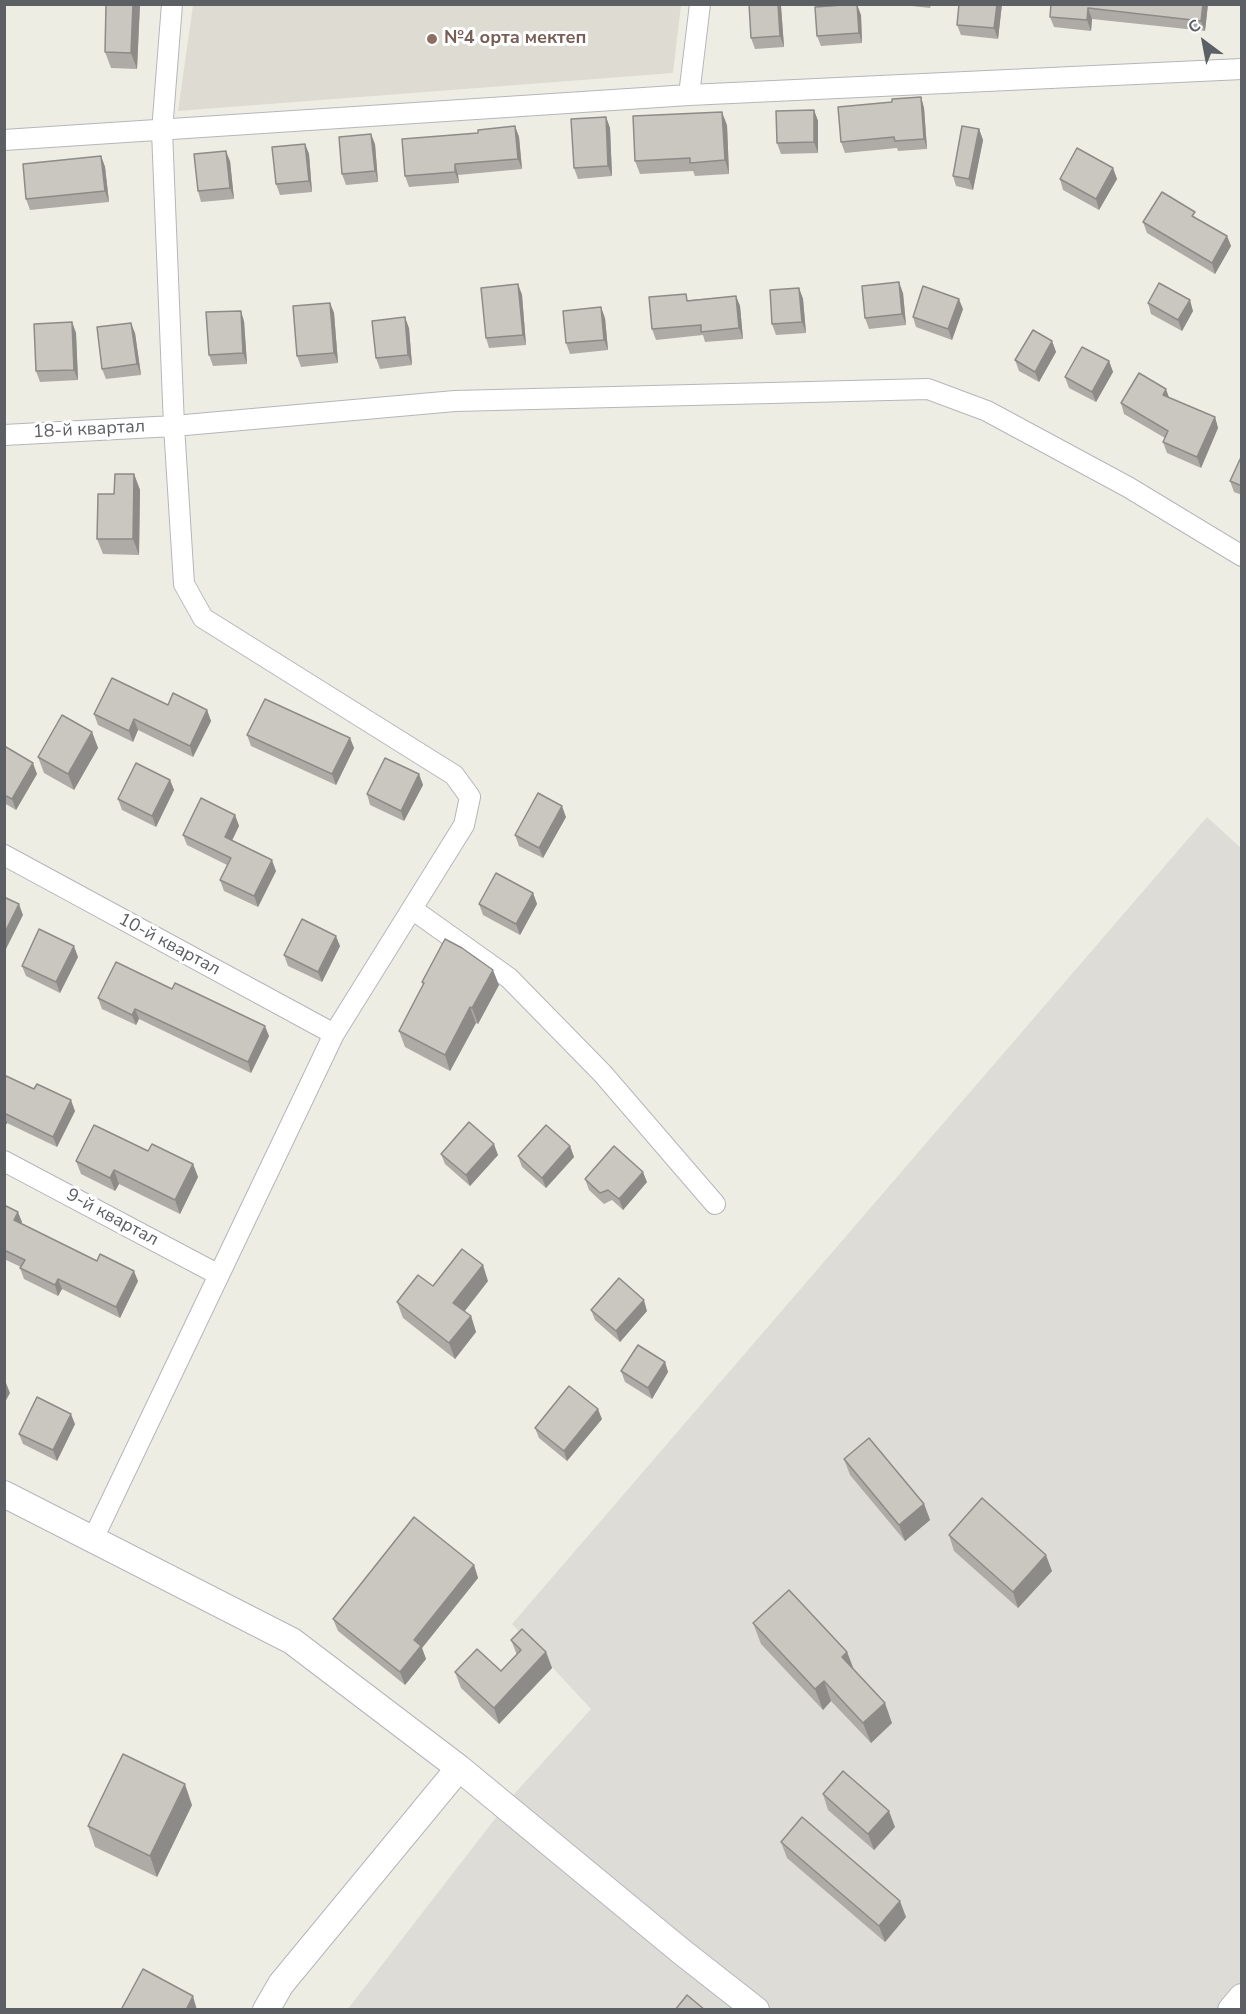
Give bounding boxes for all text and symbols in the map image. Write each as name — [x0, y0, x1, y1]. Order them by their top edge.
north arrow — [1174, 12, 1234, 72]
text: С — [1184, 15, 1205, 39]
place label: №4 орта мектеп — [444, 28, 586, 50]
marker: №4 орта мектеп — [425, 32, 439, 46]
street label: 18-й квартал — [32, 416, 146, 444]
street label: 10-й квартал — [114, 909, 224, 981]
street label: 9-й квартал — [62, 1185, 162, 1251]

